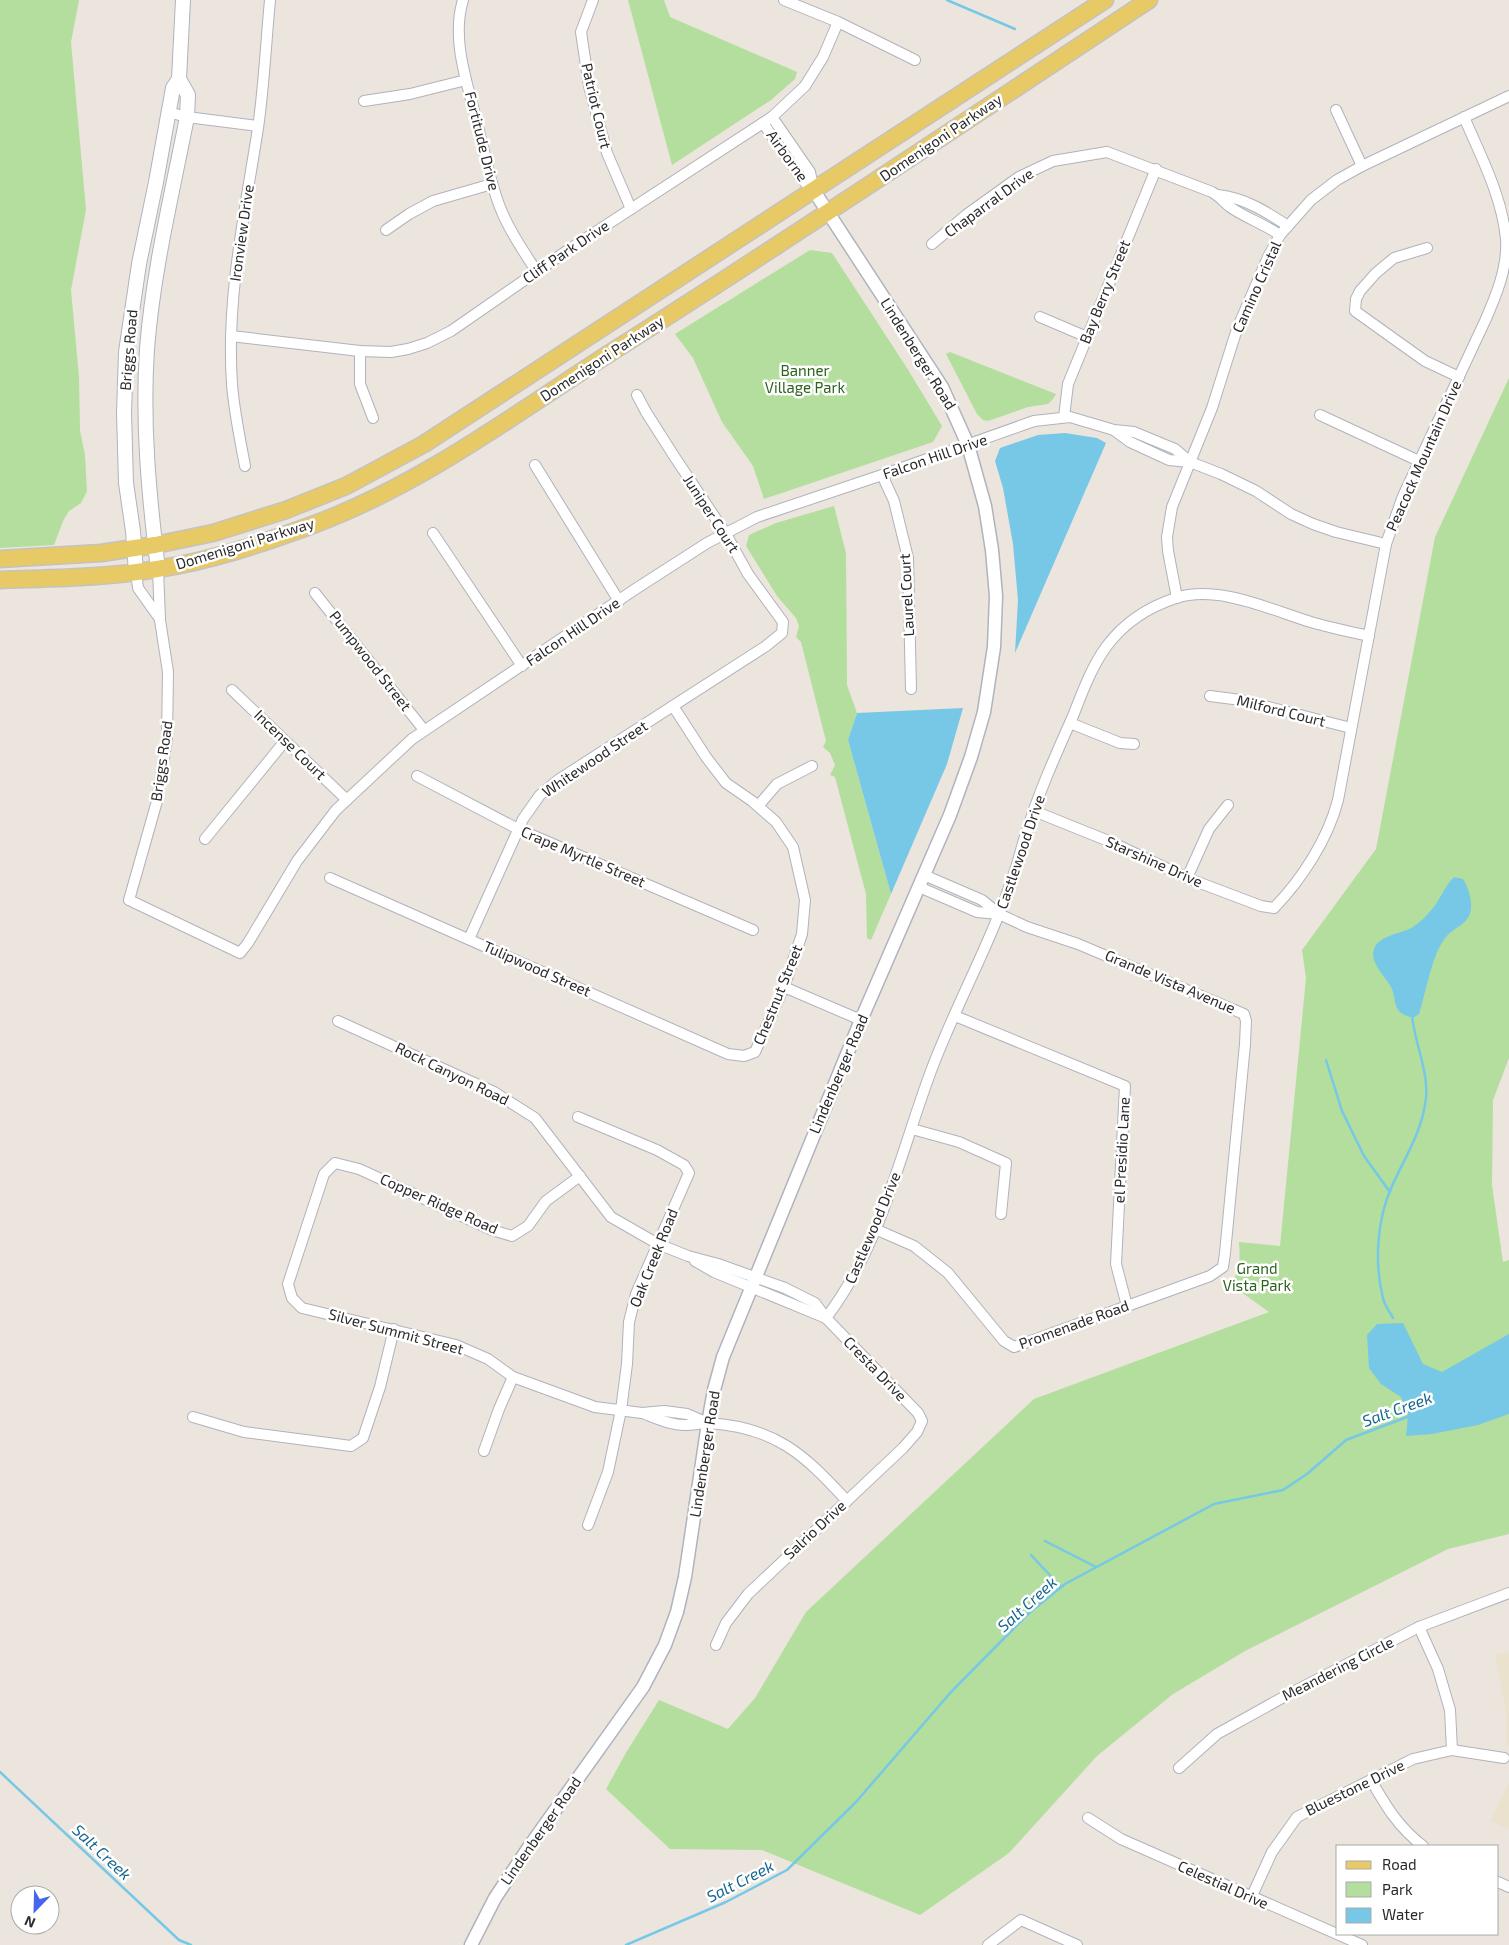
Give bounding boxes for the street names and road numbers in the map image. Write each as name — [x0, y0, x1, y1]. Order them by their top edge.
street label: Patriot Court — [578, 61, 616, 151]
street label: Fortitude Drive — [462, 89, 504, 192]
street label: Domenigoni Parkway — [876, 89, 1005, 185]
street label: Airborne — [763, 126, 812, 185]
street label: Chaparral Drive — [940, 164, 1036, 241]
street label: Ironview Drive — [225, 183, 257, 283]
street label: Cliff Park Drive — [519, 216, 612, 287]
street label: Bay Berry Street — [1075, 237, 1133, 346]
street label: Camino Cristal — [1228, 237, 1285, 335]
street label: Lindenberger Road — [877, 294, 960, 413]
street label: Briggs Road — [115, 309, 141, 391]
street label: Domenigoni Parkway — [536, 311, 667, 405]
street label: Peacock Mountain Drive — [1382, 377, 1465, 534]
street label: Falcon Hill Drive — [880, 430, 989, 482]
street label: Juniper Court — [680, 471, 744, 556]
street label: Domenigoni Parkway — [173, 513, 316, 573]
street label: Laurel Court — [895, 553, 917, 637]
street label: Falcon Hill Drive — [522, 593, 623, 669]
street label: Pumpwood Street — [326, 607, 416, 714]
street label: Milford Court — [1235, 690, 1328, 730]
street label: Incense Court — [251, 705, 331, 783]
street label: Whitewood Street — [538, 716, 651, 800]
street label: Briggs Road — [146, 719, 176, 802]
street label: Castlewood Drive — [992, 792, 1048, 911]
street label: Crape Myrtle Street — [519, 822, 649, 891]
street label: Starshine Drive — [1103, 832, 1206, 890]
street label: Tulipwood Street — [481, 936, 594, 1000]
street label: Chestnut Street — [749, 942, 806, 1047]
street label: Grande Vista Avenue — [1103, 946, 1238, 1017]
street label: Lindenberger Road — [805, 1011, 871, 1136]
street label: Rock Canyon Road — [393, 1038, 512, 1108]
street label: el Presidio Lane — [1109, 1096, 1133, 1204]
street label: Copper Ridge Road — [378, 1169, 501, 1237]
street label: Castlewood Drive — [840, 1169, 904, 1286]
street label: Oak Creek Road — [625, 1206, 681, 1310]
street label: Promenade Road — [1016, 1296, 1131, 1352]
street label: Silver Summit Street — [327, 1304, 466, 1358]
street label: Cresta Drive — [840, 1332, 911, 1404]
street label: Lindenberger Road — [685, 1389, 723, 1518]
street label: Salrio Drive — [780, 1496, 849, 1563]
street label: Meandering Circle — [1279, 1632, 1396, 1704]
street label: Bluestone Drive — [1302, 1755, 1407, 1819]
street label: Lindenberger Road — [496, 1773, 584, 1888]
street label: Celestial Drive — [1175, 1856, 1272, 1912]

